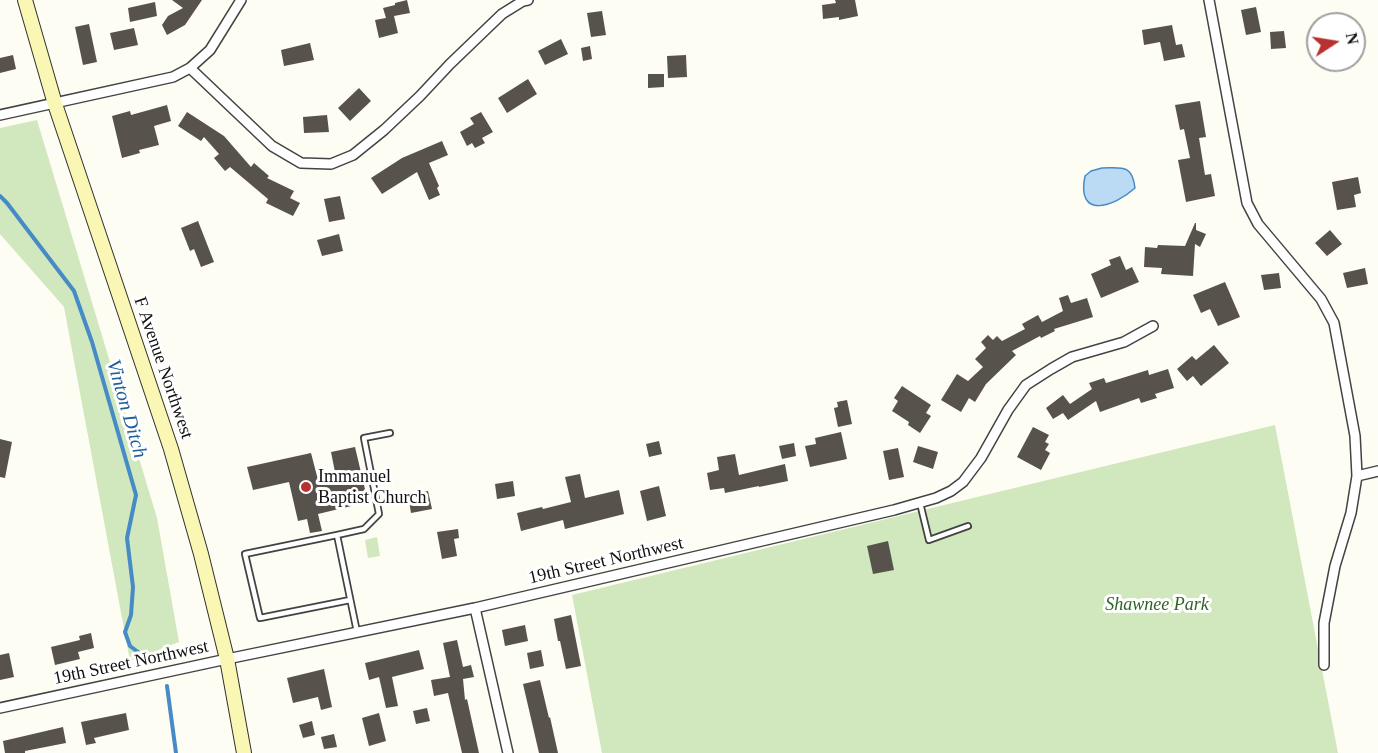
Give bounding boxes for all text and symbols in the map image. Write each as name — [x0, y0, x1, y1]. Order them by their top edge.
north arrow — [1306, 12, 1366, 72]
text: N — [1343, 31, 1362, 46]
street label: F Avenue Northwest — [129, 294, 197, 442]
water label: Vinton Ditch — [101, 357, 151, 461]
place label: Immanuel Baptist Church — [318, 466, 426, 508]
marker: Immanuel Baptist Church — [299, 480, 313, 494]
street label: 19th Street Northwest — [527, 533, 685, 589]
park label: Shawnee Park — [1105, 594, 1209, 616]
street label: 19th Street Northwest — [51, 636, 211, 690]

